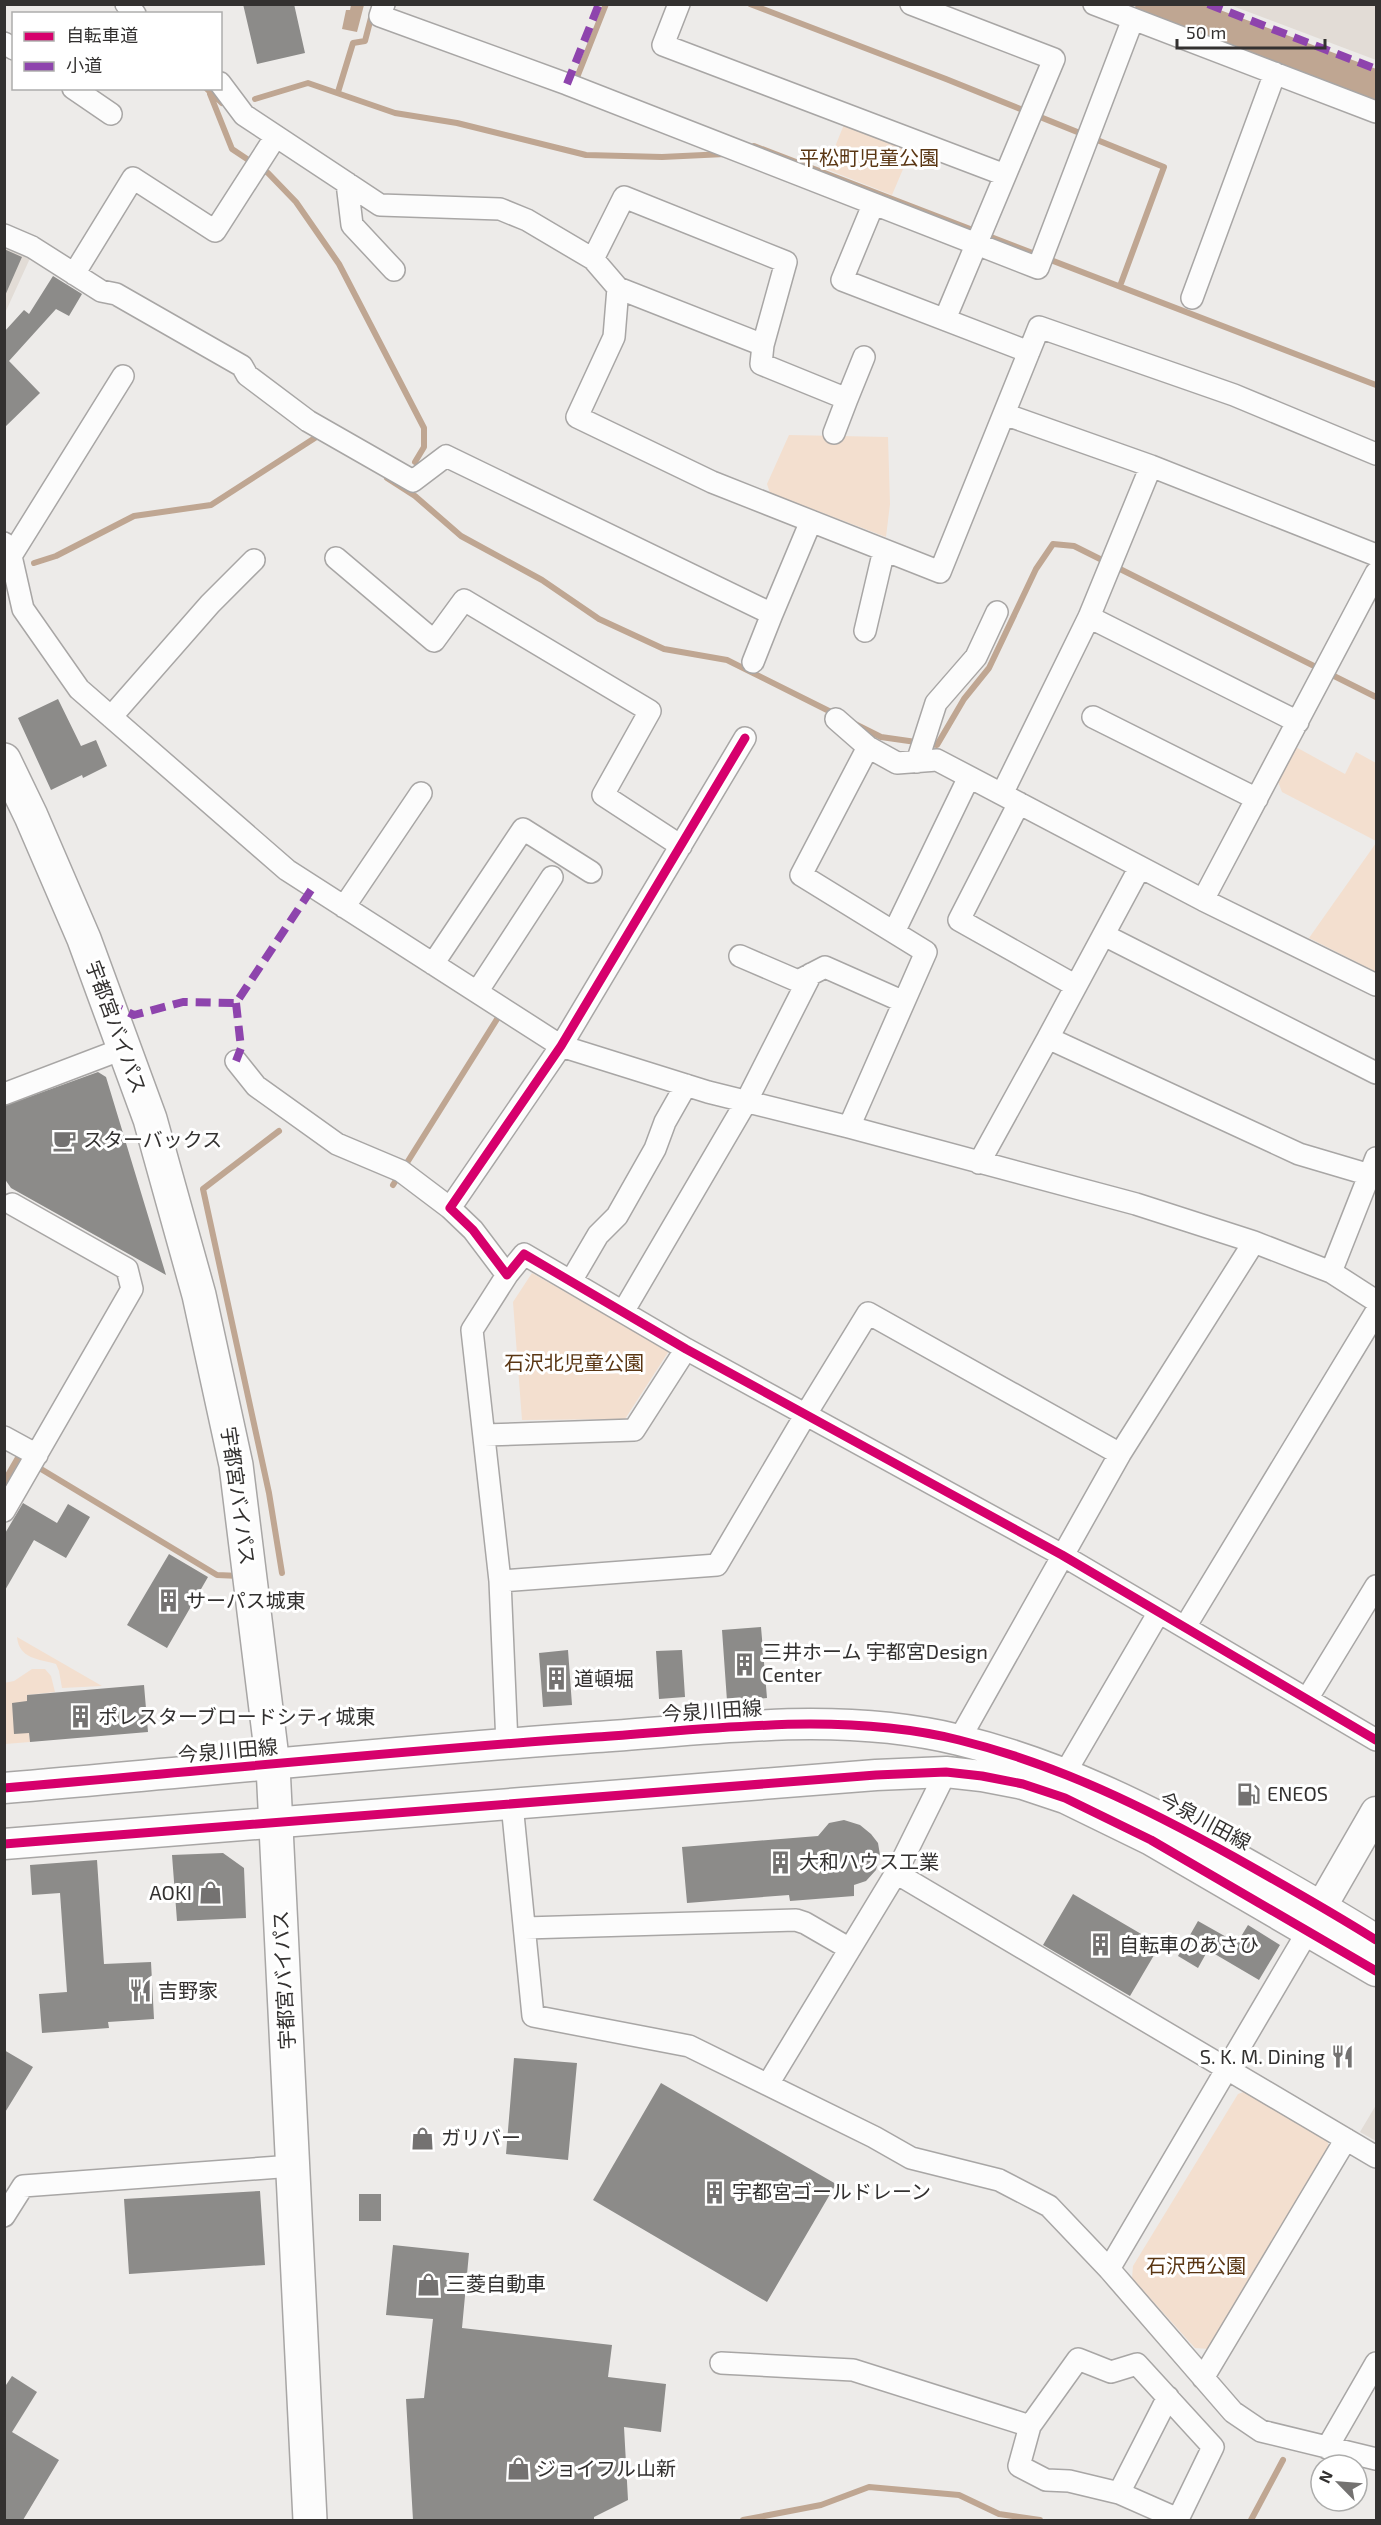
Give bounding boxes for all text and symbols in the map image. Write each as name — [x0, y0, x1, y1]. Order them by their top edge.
legend — [12, 12, 222, 90]
scale bar — [1177, 12, 1326, 50]
text: 50 m — [1186, 21, 1226, 43]
text: 自転車道 — [66, 24, 138, 46]
text: 小道 — [66, 54, 102, 76]
park label: 平松町児童公園 — [799, 145, 939, 169]
street label: 宇都宮バイパス — [82, 957, 152, 1096]
cafe icon: スターバックス — [52, 1127, 78, 1153]
place label: スターバックス — [83, 1127, 222, 1151]
park label: 石沢北児童公園 — [504, 1350, 644, 1374]
street label: 宇都宮バイパス — [217, 1425, 261, 1567]
building icon: サーパス城東 — [155, 1588, 181, 1614]
place label: サーパス城東 — [186, 1588, 306, 1612]
place label: 三井ホーム 宇都宮Design Center — [762, 1639, 988, 1686]
building icon: 三井ホーム 宇都宮Design Center — [731, 1651, 757, 1677]
building icon: 道頓堀 — [543, 1666, 569, 1692]
place label: 道頓堀 — [574, 1666, 634, 1690]
street label: 今泉川田線 — [661, 1695, 763, 1725]
building icon: ポレスターブロードシティ城東 — [67, 1704, 93, 1730]
place label: ポレスターブロードシティ城東 — [98, 1704, 376, 1728]
street label: 今泉川田線 — [177, 1734, 279, 1766]
fuel station icon: ENEOS — [1236, 1781, 1262, 1807]
place label: ENEOS — [1267, 1781, 1328, 1805]
street label: 今泉川田線 — [1156, 1786, 1255, 1854]
building icon: 大和ハウス工業 — [768, 1849, 794, 1875]
place label: 大和ハウス工業 — [799, 1849, 939, 1873]
place label: AOKI — [149, 1880, 192, 1904]
shop icon: AOKI — [197, 1880, 223, 1906]
street label: 宇都宮バイパス — [267, 1910, 299, 2050]
building icon: 自転車のあさひ — [1088, 1932, 1114, 1958]
place label: 自転車のあさひ — [1119, 1932, 1259, 1956]
restaurant icon: 吉野家 — [127, 1978, 153, 2004]
place label: 吉野家 — [158, 1978, 218, 2002]
place label: S. K. M. Dining — [1200, 2044, 1325, 2068]
restaurant icon: S. K. M. Dining — [1330, 2044, 1356, 2070]
shop icon: ガリバー — [410, 2125, 436, 2151]
place label: ガリバー — [441, 2125, 521, 2149]
building icon: 宇都宮ゴールドレーン — [701, 2179, 727, 2205]
place label: 宇都宮ゴールドレーン — [732, 2179, 931, 2203]
park label: 石沢西公園 — [1146, 2253, 1246, 2277]
shop icon: 三菱自動車 — [415, 2271, 441, 2297]
place label: 三菱自動車 — [446, 2271, 546, 2295]
north arrow — [1309, 2453, 1369, 2513]
shop icon: ジョイフル山新 — [505, 2456, 531, 2482]
place label: ジョイフル山新 — [536, 2456, 676, 2480]
text: N — [1314, 2467, 1336, 2486]

